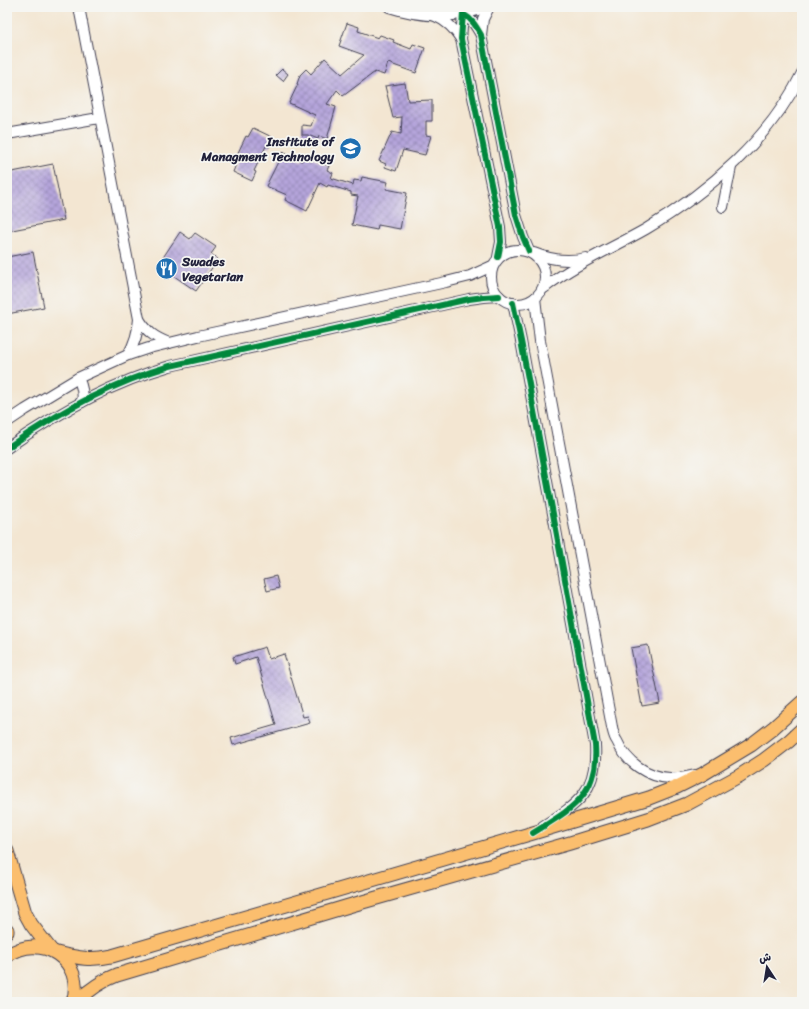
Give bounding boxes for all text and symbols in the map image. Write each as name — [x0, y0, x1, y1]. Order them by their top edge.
place label: Institute of Managment Technology — [200, 130, 335, 168]
school or university icon: Institute of Managment Technology — [337, 135, 363, 161]
place label: Swades Vegetarian — [181, 250, 244, 288]
restaurant icon: Swades Vegetarian — [154, 255, 180, 281]
north arrow — [747, 947, 787, 987]
text: ش — [757, 947, 773, 968]

